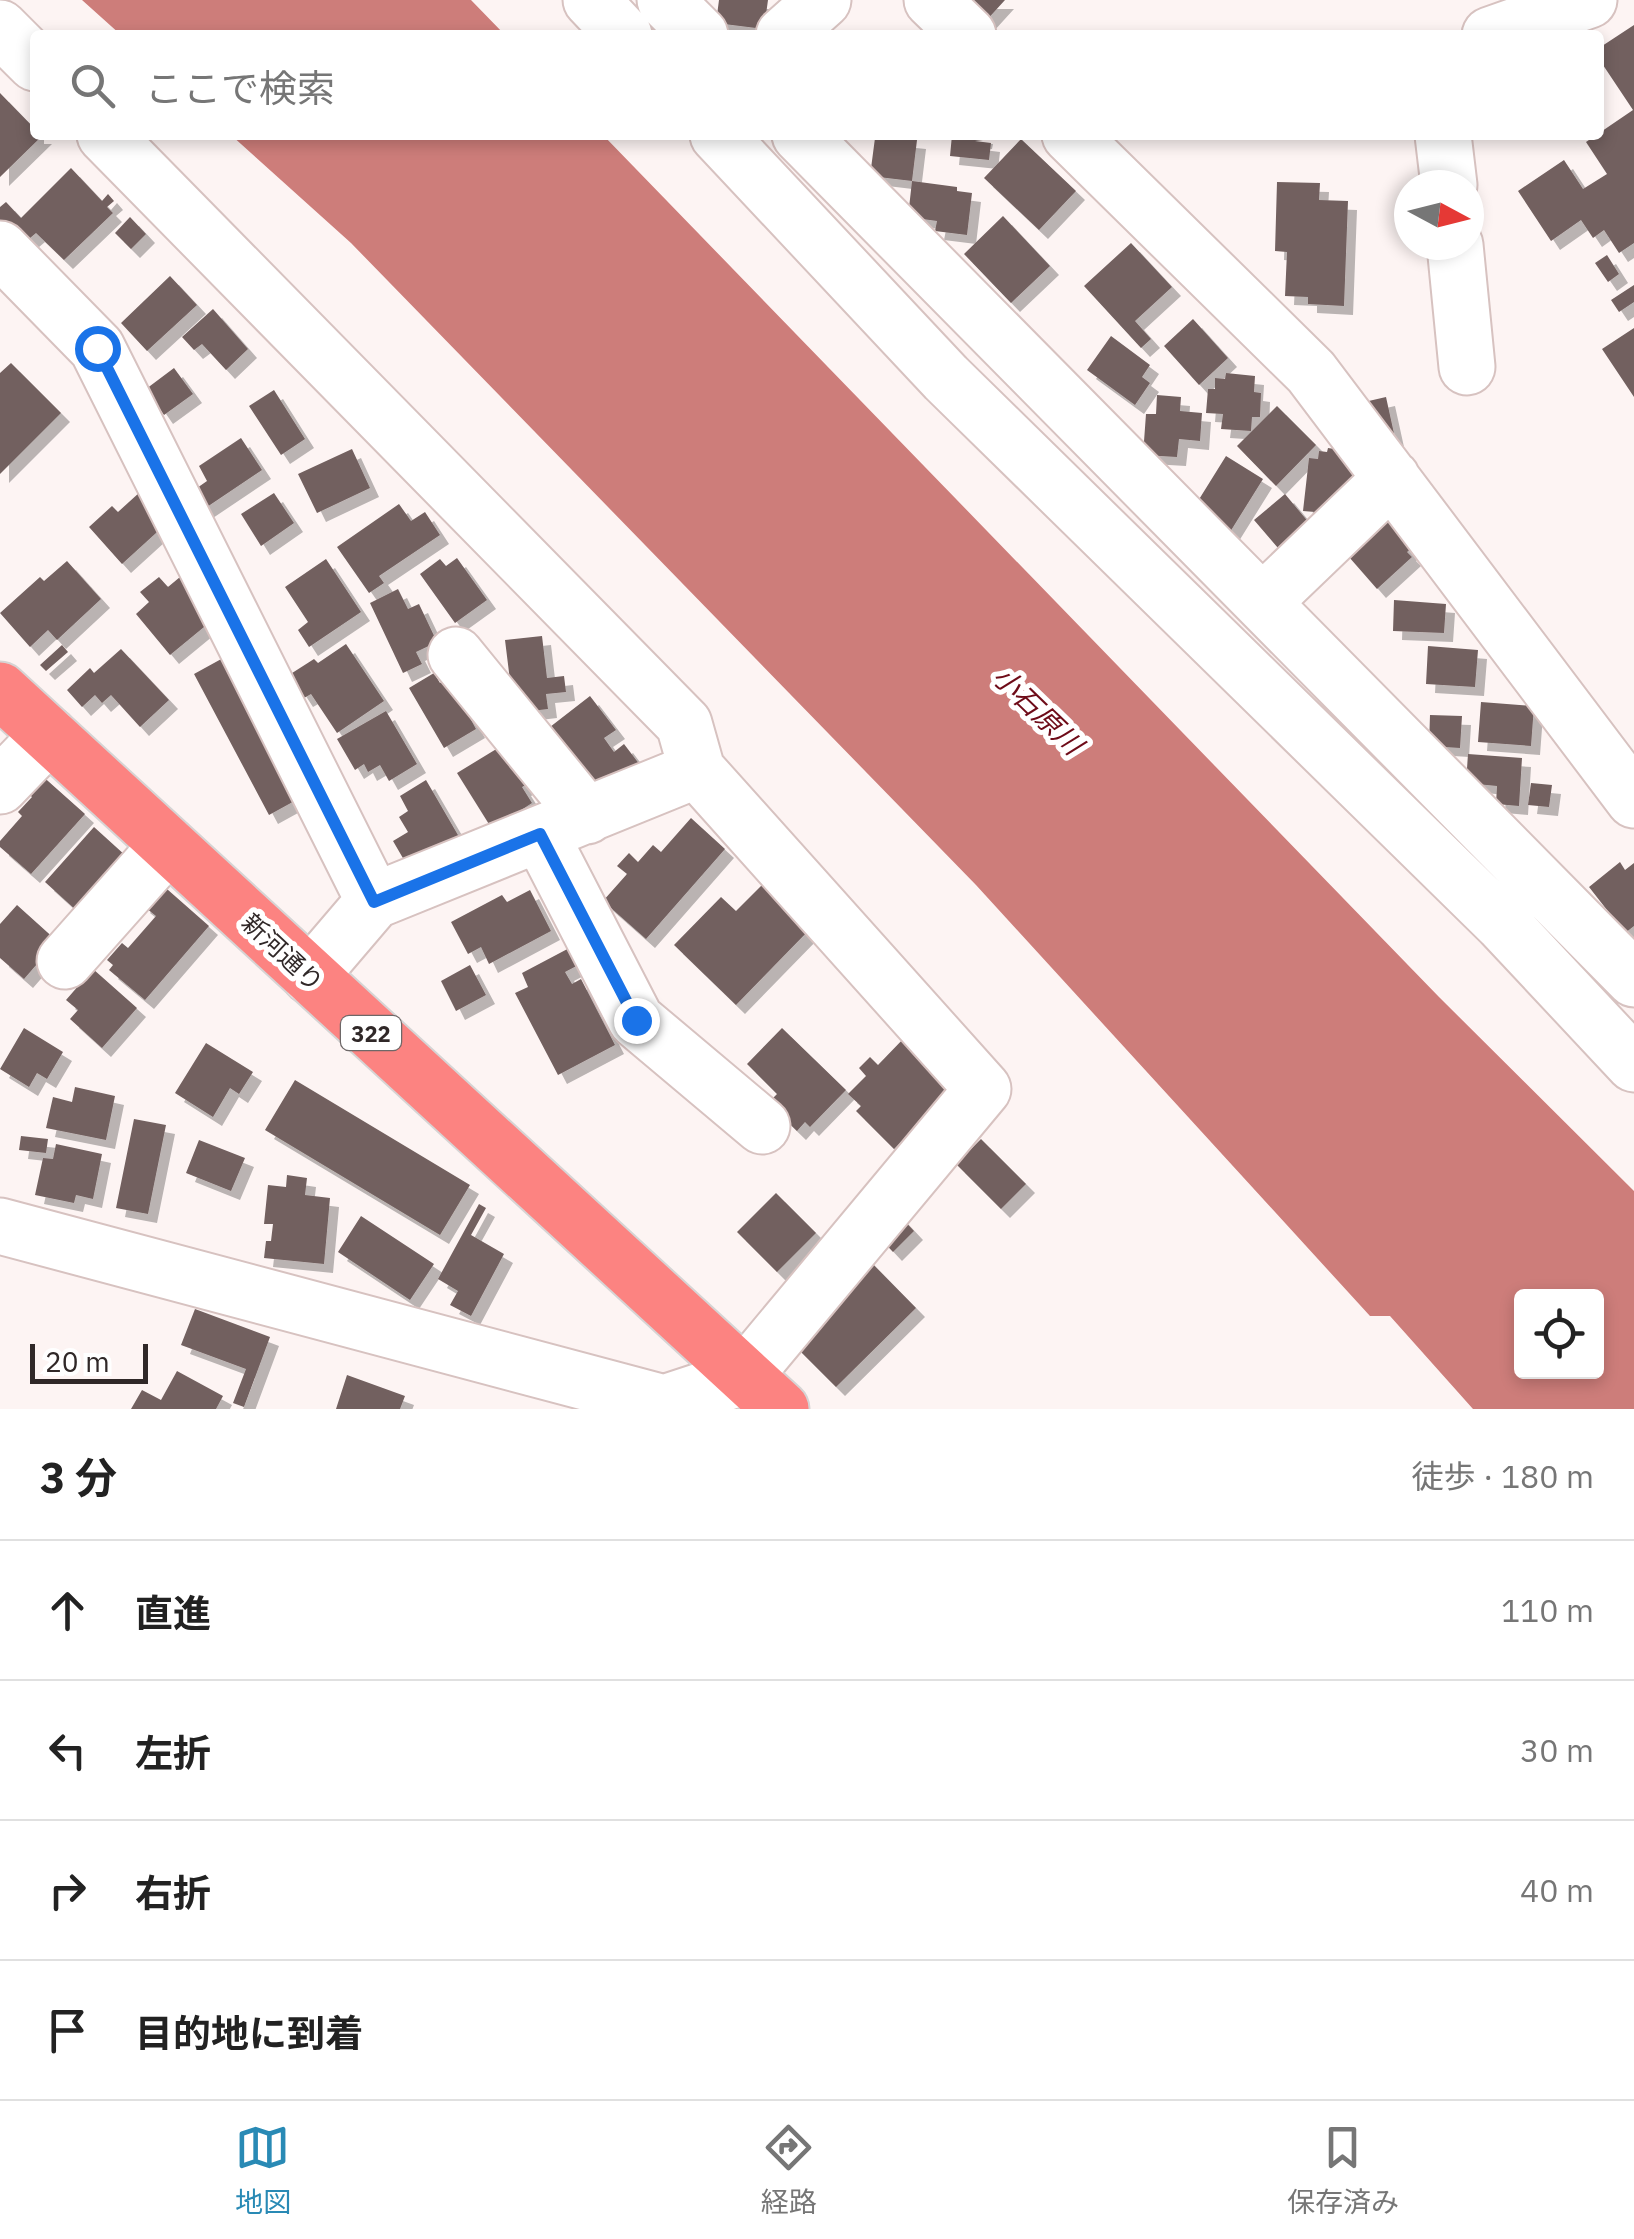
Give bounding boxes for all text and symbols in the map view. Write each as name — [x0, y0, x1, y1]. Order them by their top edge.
search box — [30, 30, 1604, 140]
icon: search — [65, 58, 120, 113]
text: ここで検索 — [145, 63, 335, 112]
north arrow — [1394, 170, 1484, 260]
route start — [75, 326, 121, 372]
water label: 小石原川 — [985, 658, 1093, 764]
street label: 新河通り — [235, 906, 331, 998]
route end — [614, 998, 660, 1044]
road number: 322 — [341, 1016, 401, 1050]
map controls — [1514, 1289, 1604, 1379]
button: locate — [1514, 1289, 1604, 1379]
scale bar — [30, 1339, 148, 1384]
text: 20 m — [45, 1343, 110, 1380]
text: 3 分 — [40, 1450, 117, 1505]
text: 徒歩 · 180 m — [1411, 1455, 1594, 1497]
icon: ahead — [40, 1583, 95, 1638]
text: 直進 — [135, 1588, 211, 1637]
text: 110 m — [1501, 1589, 1594, 1631]
icon: left — [40, 1723, 95, 1778]
text: 左折 — [135, 1728, 211, 1777]
text: 30 m — [1520, 1729, 1594, 1771]
icon: right — [40, 1863, 95, 1918]
text: 右折 — [135, 1868, 211, 1917]
text: 40 m — [1520, 1869, 1594, 1911]
icon: arrive — [40, 2003, 95, 2058]
text: 目的地に到着 — [135, 2008, 363, 2057]
tab: 地図 — [235, 2120, 291, 2220]
tab: 経路 — [761, 2120, 817, 2220]
tab: 保存済み — [1287, 2120, 1399, 2220]

